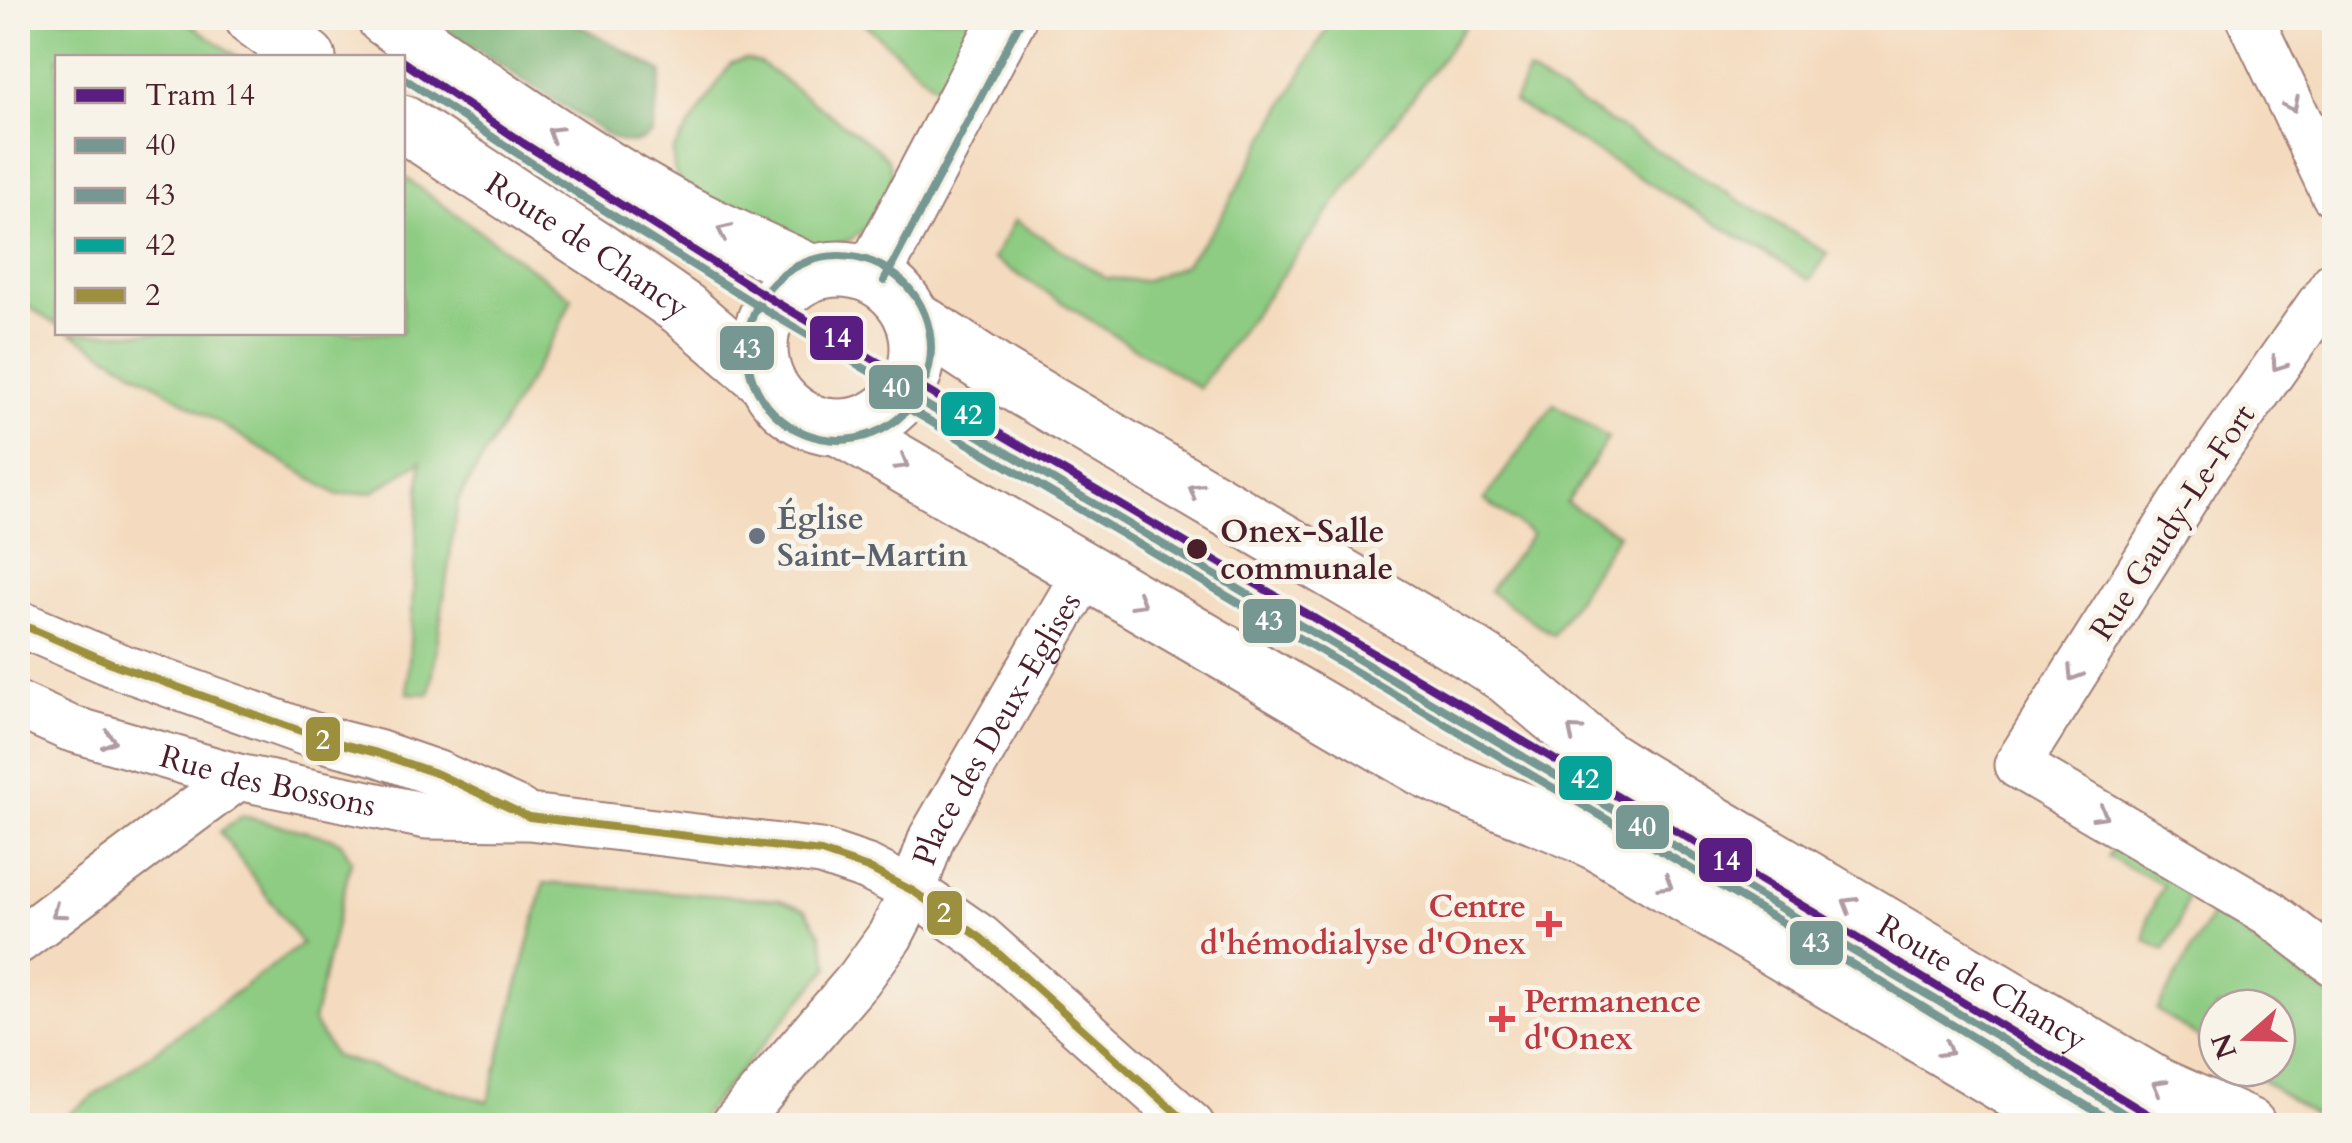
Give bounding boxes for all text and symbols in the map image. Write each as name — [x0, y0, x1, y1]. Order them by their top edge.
legend — [55, 55, 405, 335]
text: Tram 14 — [145, 75, 255, 116]
one-way arrow — [2279, 95, 2299, 113]
text: 40 — [145, 125, 176, 166]
one-way arrow — [547, 127, 565, 146]
street label: Route de Chancy — [477, 162, 697, 330]
text: 43 — [145, 175, 176, 216]
one-way arrow — [716, 224, 734, 244]
text: 42 — [145, 225, 176, 266]
text: 2 — [145, 275, 160, 316]
line badge: 14 — [808, 314, 865, 362]
text: 14 — [823, 319, 851, 357]
line badge: 43 — [718, 324, 776, 372]
text: 43 — [733, 330, 761, 368]
one-way arrow — [2272, 353, 2290, 371]
line badge: 40 — [867, 363, 925, 411]
text: 40 — [882, 369, 910, 407]
line badge: 42 — [939, 390, 997, 438]
text: 42 — [954, 396, 982, 434]
street label: Rue Gaudy-Le-Fort — [2080, 396, 2266, 649]
one-way arrow — [891, 451, 909, 471]
one-way arrow — [1188, 482, 1206, 502]
place label: Église Saint-Martin — [777, 497, 968, 578]
place label: Onex-Salle communale — [1220, 510, 1393, 591]
marker: Église Saint-Martin — [746, 525, 768, 547]
marker: Onex-Salle communale — [1184, 536, 1210, 562]
street label: Place des Deux-Eglises — [903, 584, 1092, 872]
one-way arrow — [1128, 590, 1146, 609]
line badge: 43 — [1241, 597, 1298, 645]
text: 43 — [1255, 602, 1283, 640]
one-way arrow — [2067, 663, 2086, 681]
line badge: 2 — [304, 715, 342, 763]
text: 2 — [316, 721, 330, 759]
one-way arrow — [1567, 726, 1585, 744]
one-way arrow — [99, 728, 117, 749]
street label: Rue des Bossons — [155, 735, 380, 828]
line badge: 42 — [1557, 754, 1614, 802]
text: 42 — [1571, 760, 1599, 798]
one-way arrow — [2090, 802, 2108, 822]
line badge: 40 — [1614, 803, 1671, 851]
text: 40 — [1628, 808, 1656, 846]
line badge: 14 — [1697, 836, 1754, 884]
text: 14 — [1712, 842, 1740, 880]
one-way arrow — [1655, 871, 1673, 891]
place label: Centre d'hémodialyse d'Onex — [1200, 885, 1526, 966]
line badge: 2 — [925, 889, 964, 937]
text: 2 — [937, 894, 951, 932]
one-way arrow — [1842, 897, 1860, 916]
one-way arrow — [50, 899, 69, 918]
street label: Route de Chancy — [1869, 904, 2095, 1062]
marker: Centre d'hémodialyse d'Onex — [1536, 911, 1562, 937]
line badge: 43 — [1788, 919, 1845, 967]
text: 43 — [1802, 924, 1830, 962]
place label: Permanence d'Onex — [1524, 980, 1701, 1061]
north arrow — [2197, 988, 2297, 1088]
marker: Permanence d'Onex — [1489, 1006, 1515, 1032]
text: N — [2202, 1028, 2246, 1064]
one-way arrow — [1935, 1037, 1953, 1057]
one-way arrow — [2152, 1079, 2170, 1099]

